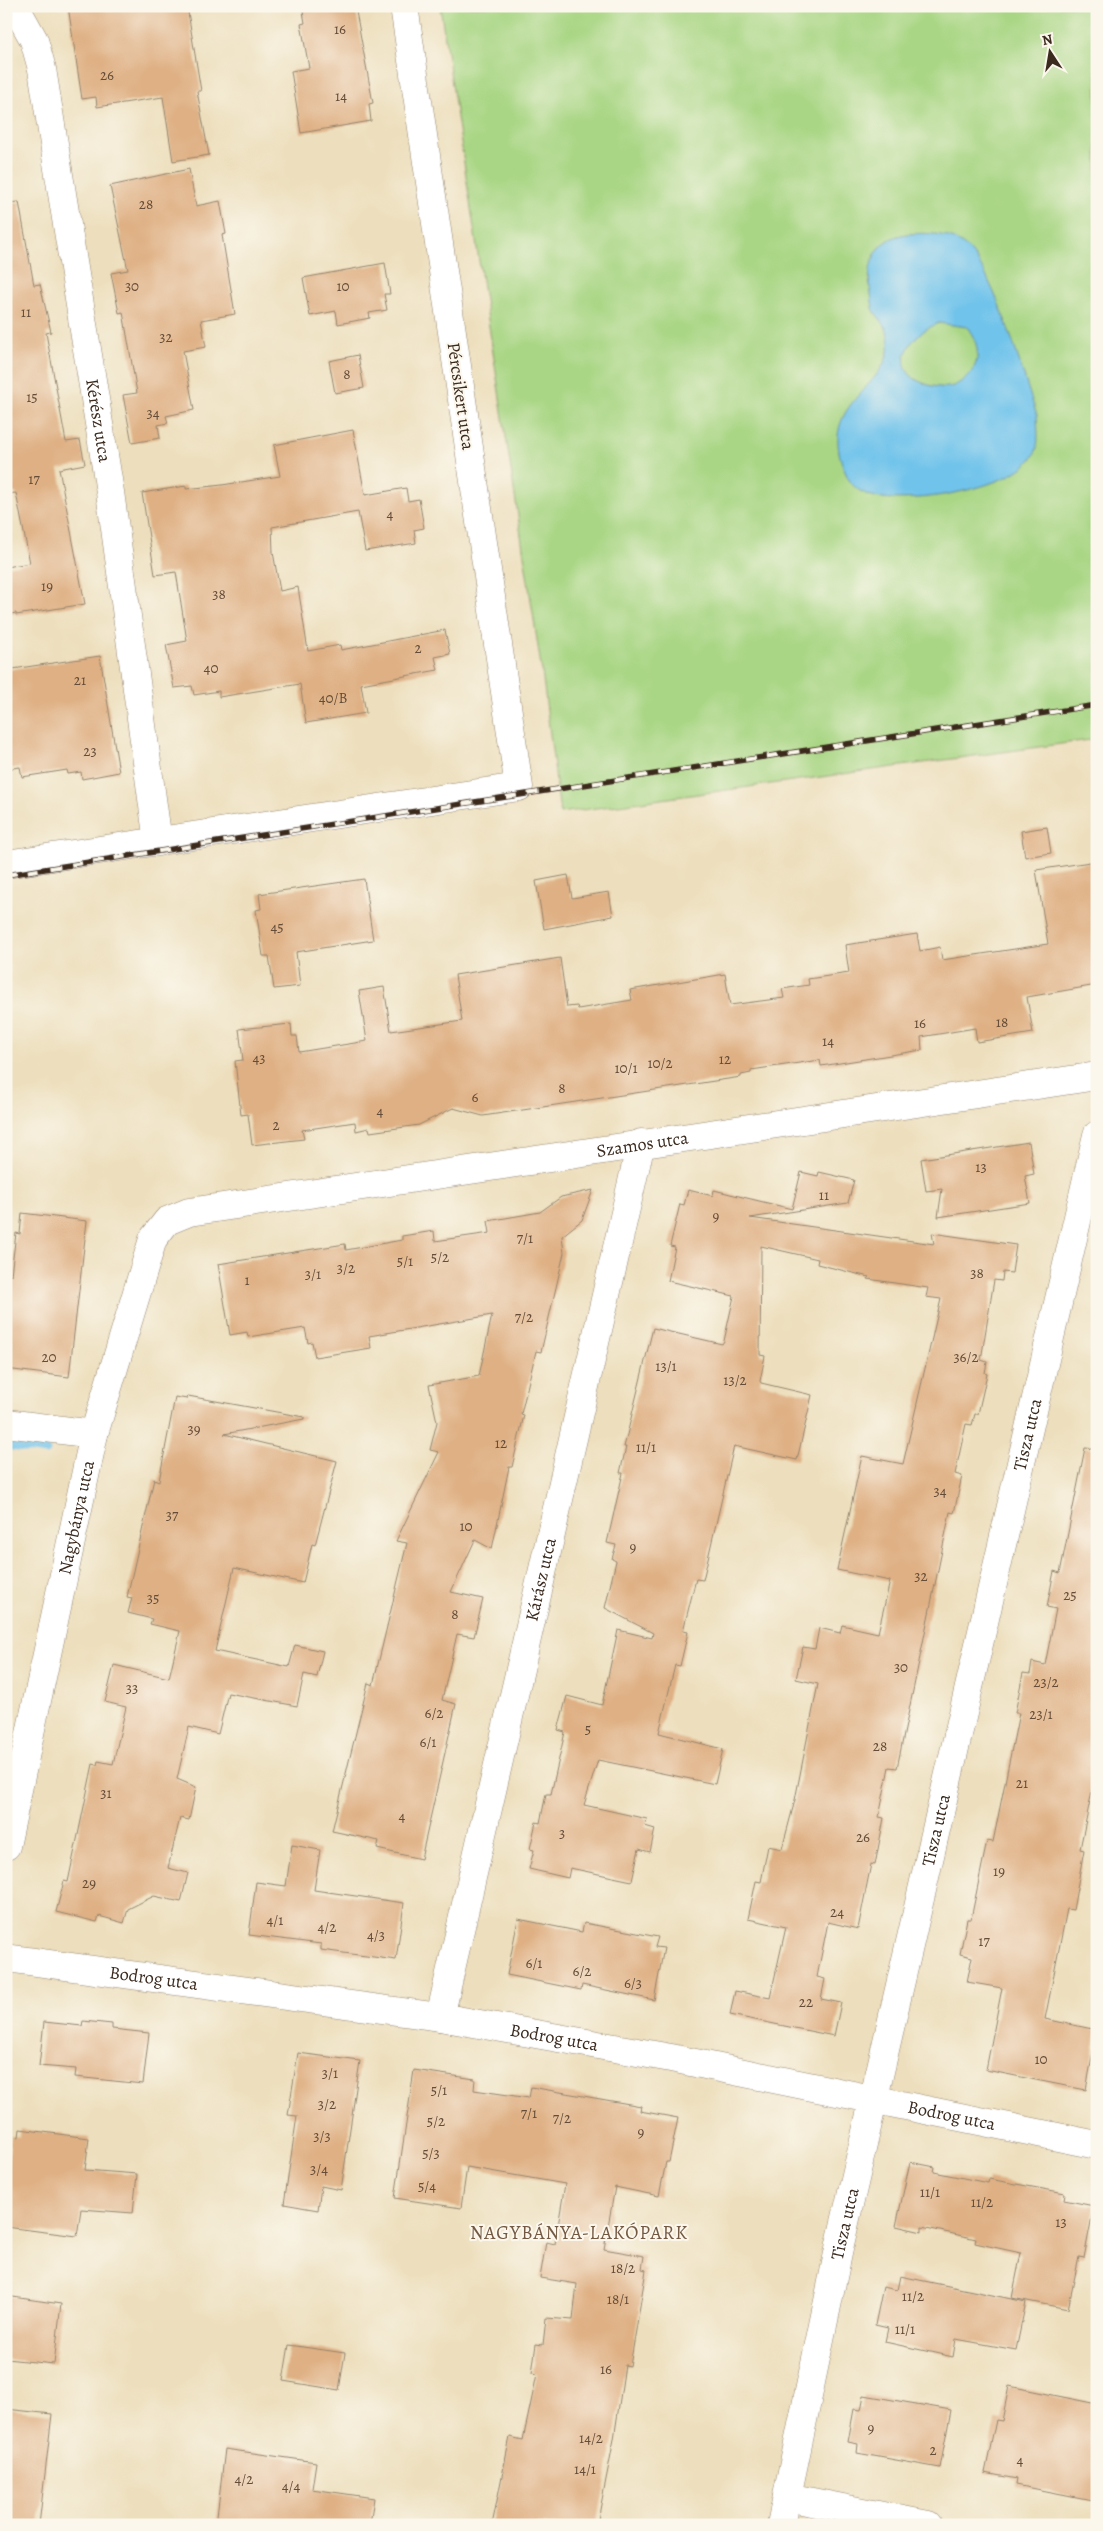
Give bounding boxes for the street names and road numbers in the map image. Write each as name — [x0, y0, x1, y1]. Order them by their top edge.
street label: Pércsikert utca — [442, 341, 481, 452]
street label: Kérész utca — [80, 377, 117, 465]
street label: Szamos utca — [595, 1125, 690, 1163]
street label: Tisza utca — [1008, 1396, 1048, 1473]
street label: Nagybánya utca — [52, 1457, 100, 1577]
street label: Kárász utca — [519, 1535, 562, 1624]
street label: Tisza utca — [916, 1791, 956, 1869]
street label: Bodrog utca — [108, 1960, 200, 1996]
street label: Bodrog utca — [508, 2018, 601, 2057]
street label: Bodrog utca — [906, 2095, 998, 2136]
street label: Tisza utca — [825, 2185, 865, 2262]

